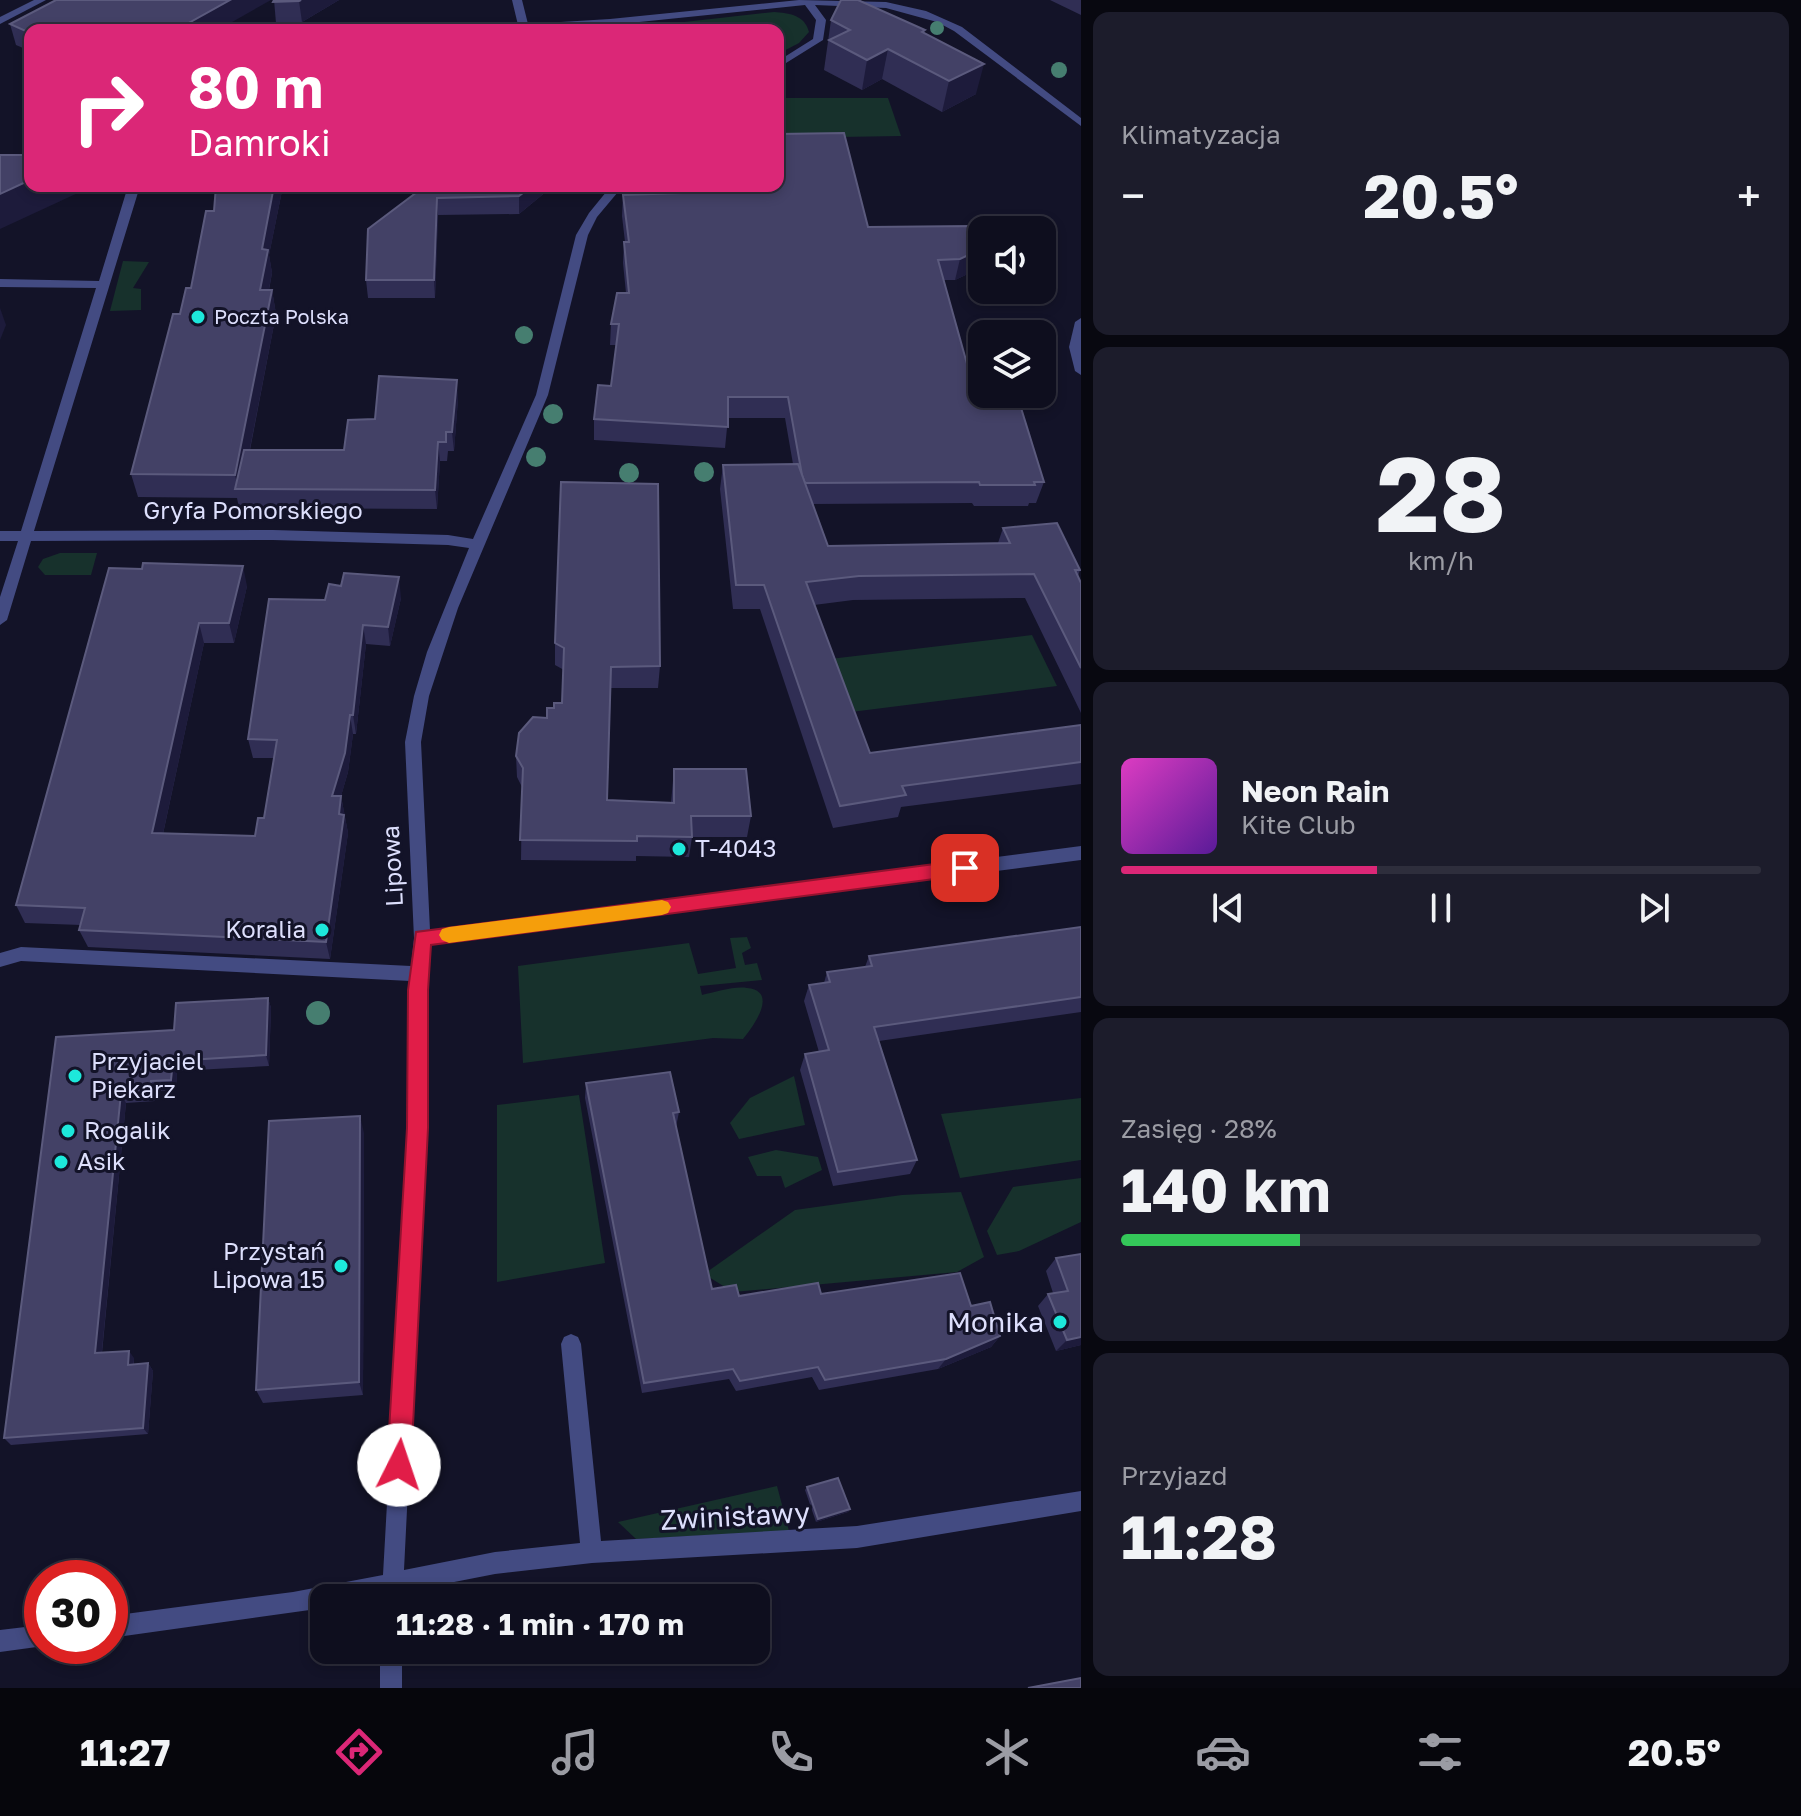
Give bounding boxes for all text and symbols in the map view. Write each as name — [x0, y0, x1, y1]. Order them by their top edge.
text: 80 m — [188, 53, 323, 120]
icon: right — [56, 56, 160, 160]
text: Klimatyzacja — [1121, 119, 1281, 150]
text: Damroki — [188, 121, 331, 164]
text: 20.5° — [1364, 159, 1518, 231]
text: − — [1121, 169, 1145, 222]
text: + — [1737, 169, 1761, 222]
map controls — [968, 216, 1056, 408]
button: sound — [968, 216, 1056, 304]
place label: Poczta Polska — [214, 304, 349, 328]
marker: Poczta Polska — [189, 308, 207, 326]
button: layers — [968, 320, 1056, 408]
text: 28 — [1376, 430, 1506, 555]
street label: Gryfa Pomorskiego — [143, 495, 363, 524]
text: km/h — [1408, 545, 1474, 576]
text: Neon Rain — [1241, 773, 1389, 809]
text: Kite Club — [1241, 809, 1356, 840]
street label: Lipowa — [375, 825, 408, 908]
place label: T-4043 — [695, 833, 776, 862]
pin — [931, 834, 999, 902]
marker: T-4043 — [670, 840, 688, 858]
icon: arrive — [943, 846, 987, 890]
icon: previous — [1206, 886, 1250, 930]
icon: pause — [1419, 886, 1463, 930]
icon: next — [1632, 886, 1676, 930]
place label: Koralia — [225, 914, 306, 943]
marker: Koralia — [313, 921, 331, 939]
place label: Przyjaciel Piekarz — [91, 1046, 203, 1103]
marker: Przyjaciel Piekarz — [66, 1067, 84, 1085]
text: Zasięg · 28% — [1121, 1113, 1277, 1144]
place label: Rogalik — [84, 1115, 170, 1144]
marker: Rogalik — [59, 1122, 77, 1140]
place label: Asik — [77, 1146, 126, 1175]
marker: Asik — [52, 1153, 70, 1171]
text: 140 km — [1121, 1153, 1331, 1225]
place label: Przystań Lipowa 15 — [212, 1236, 325, 1293]
marker: Przystań Lipowa 15 — [332, 1257, 350, 1275]
place label: Monika — [947, 1305, 1044, 1338]
marker: Monika — [1051, 1313, 1069, 1331]
position arrow — [357, 1423, 441, 1507]
text: Przyjazd — [1121, 1460, 1227, 1491]
street label: Zwinisławy — [659, 1495, 811, 1536]
text: 11:28 — [1121, 1500, 1277, 1572]
speed limit sign: 30 — [24, 1560, 128, 1664]
text: 11:28 · 1 min · 170 m — [396, 1606, 684, 1642]
icon: directions — [331, 1724, 387, 1780]
icon: music — [547, 1724, 603, 1780]
icon: phone — [763, 1724, 819, 1780]
icon: climate — [979, 1724, 1035, 1780]
icon: car — [1195, 1724, 1251, 1780]
icon: filters — [1412, 1724, 1468, 1780]
text: 11:27 — [80, 1731, 170, 1774]
text: 20.5° — [1628, 1731, 1721, 1774]

